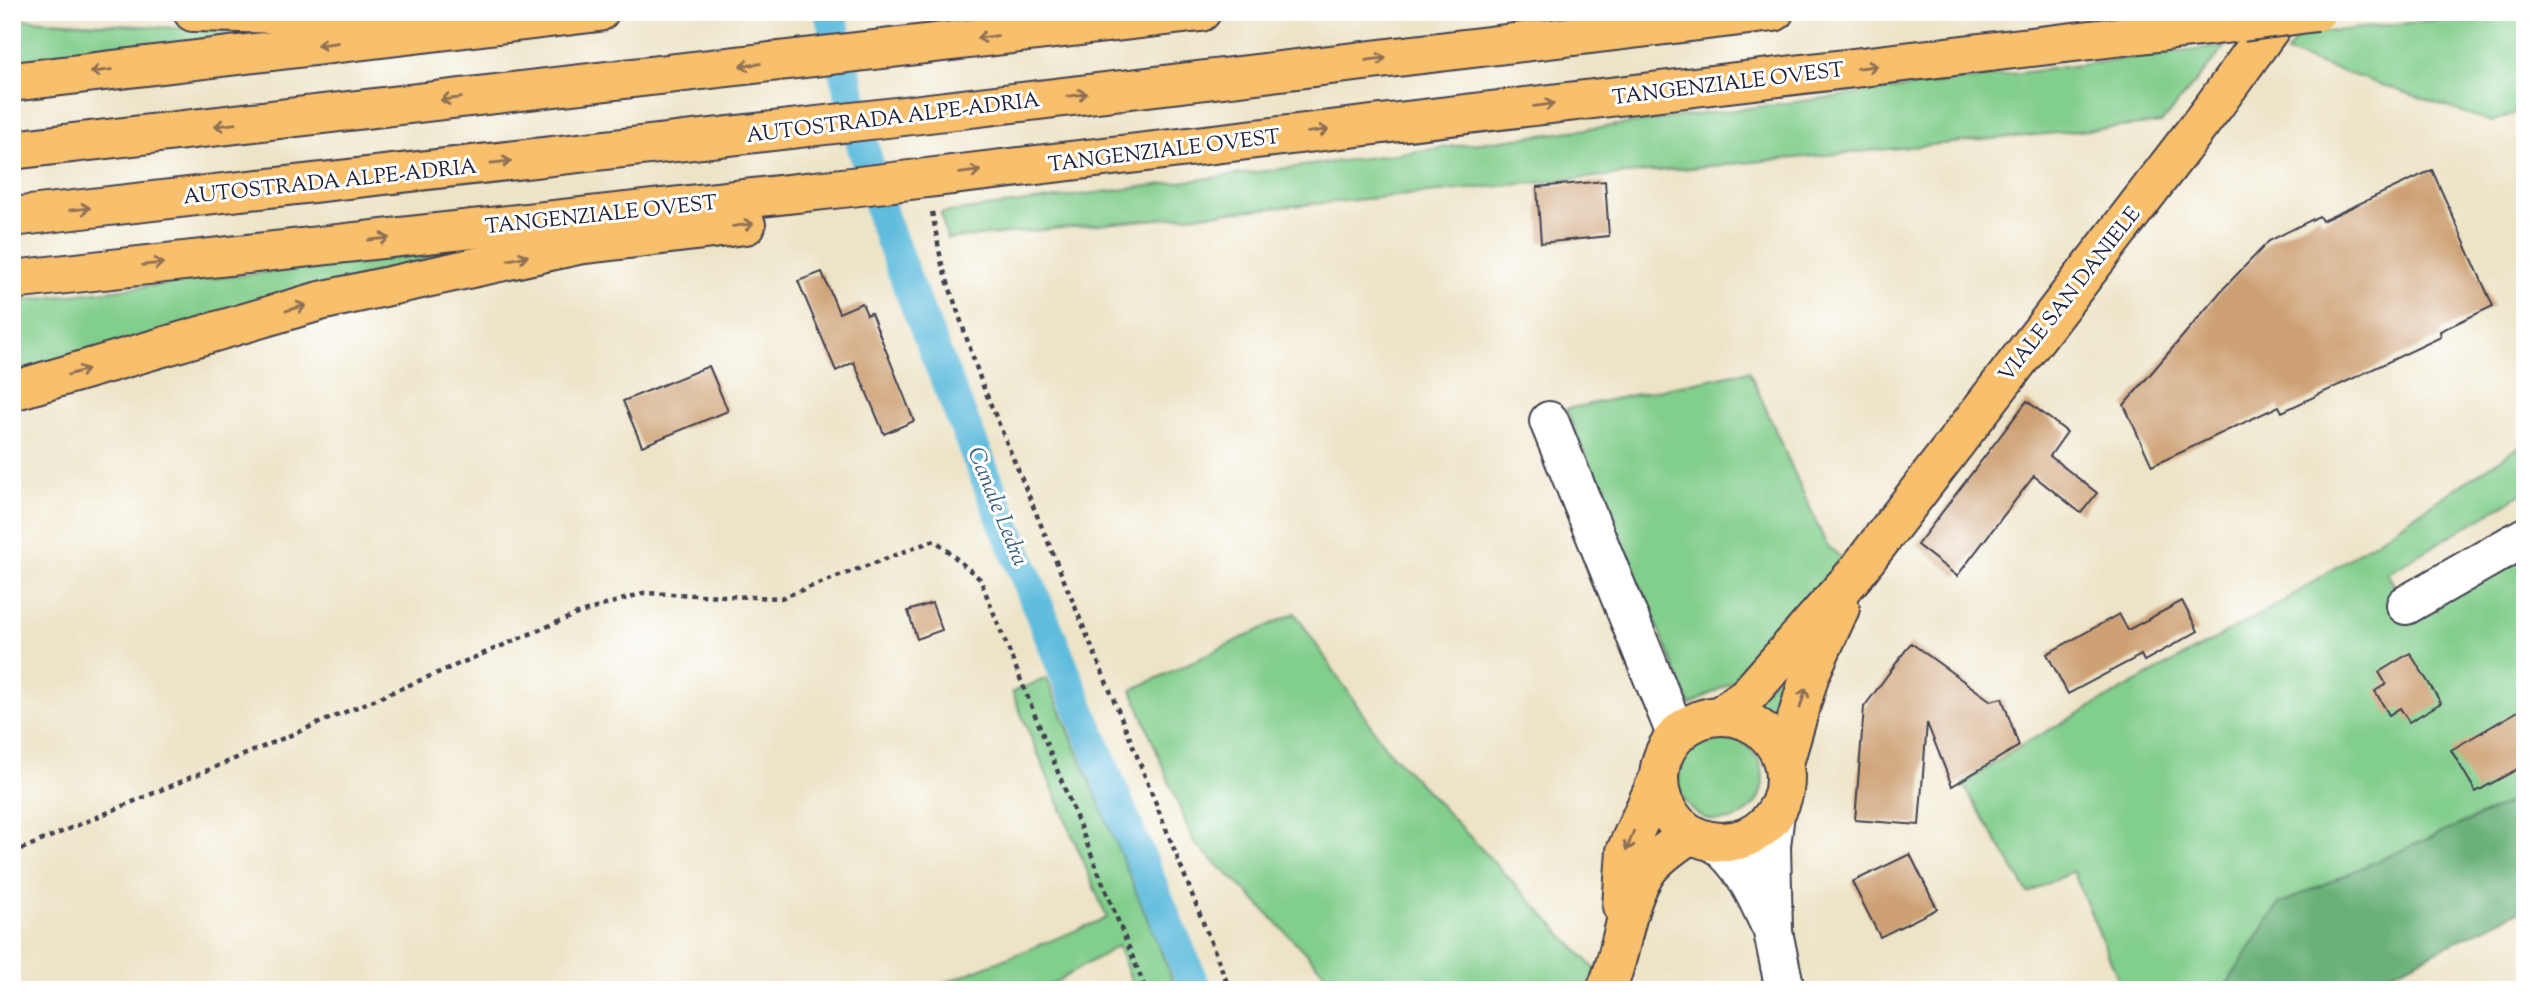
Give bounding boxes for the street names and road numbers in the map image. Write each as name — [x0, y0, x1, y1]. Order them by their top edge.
street label: TANGENZIALE OVEST — [1611, 56, 1846, 114]
street label: AUTOSTRADA ALPE-ADRIA — [745, 86, 1042, 152]
street label: TANGENZIALE OVEST — [1047, 123, 1282, 181]
street label: AUTOSTRADA ALPE-ADRIA — [182, 153, 479, 213]
street label: TANGENZIALE OVEST — [484, 189, 719, 243]
street label: VIALE SAN DANIELE — [1993, 201, 2149, 389]

